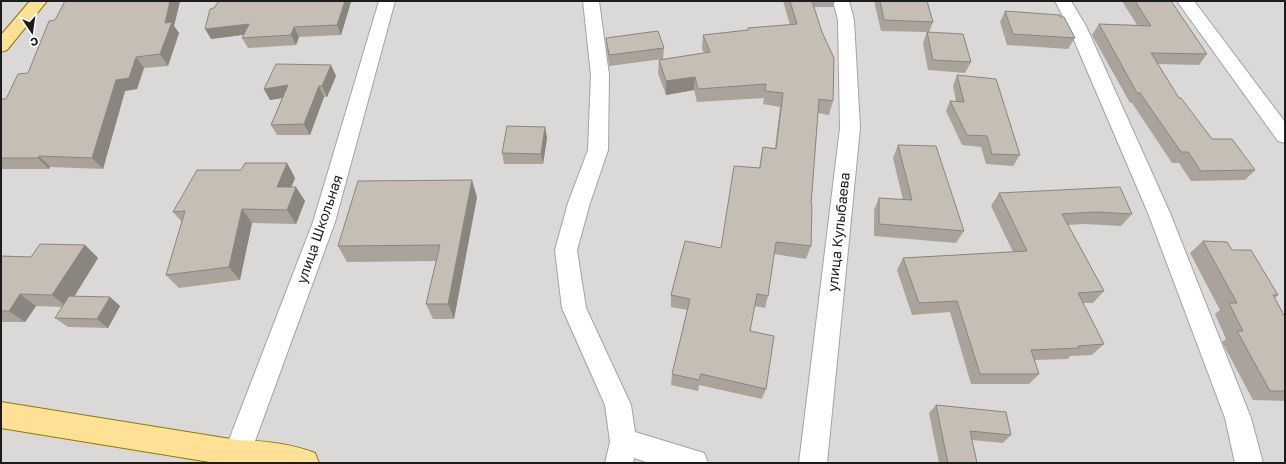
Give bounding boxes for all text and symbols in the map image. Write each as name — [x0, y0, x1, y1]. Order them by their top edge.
north arrow — [12, 12, 52, 52]
text: С — [29, 35, 40, 49]
street label: улица Кулыбаева — [823, 171, 853, 293]
street label: улица Школьная — [292, 172, 346, 286]

